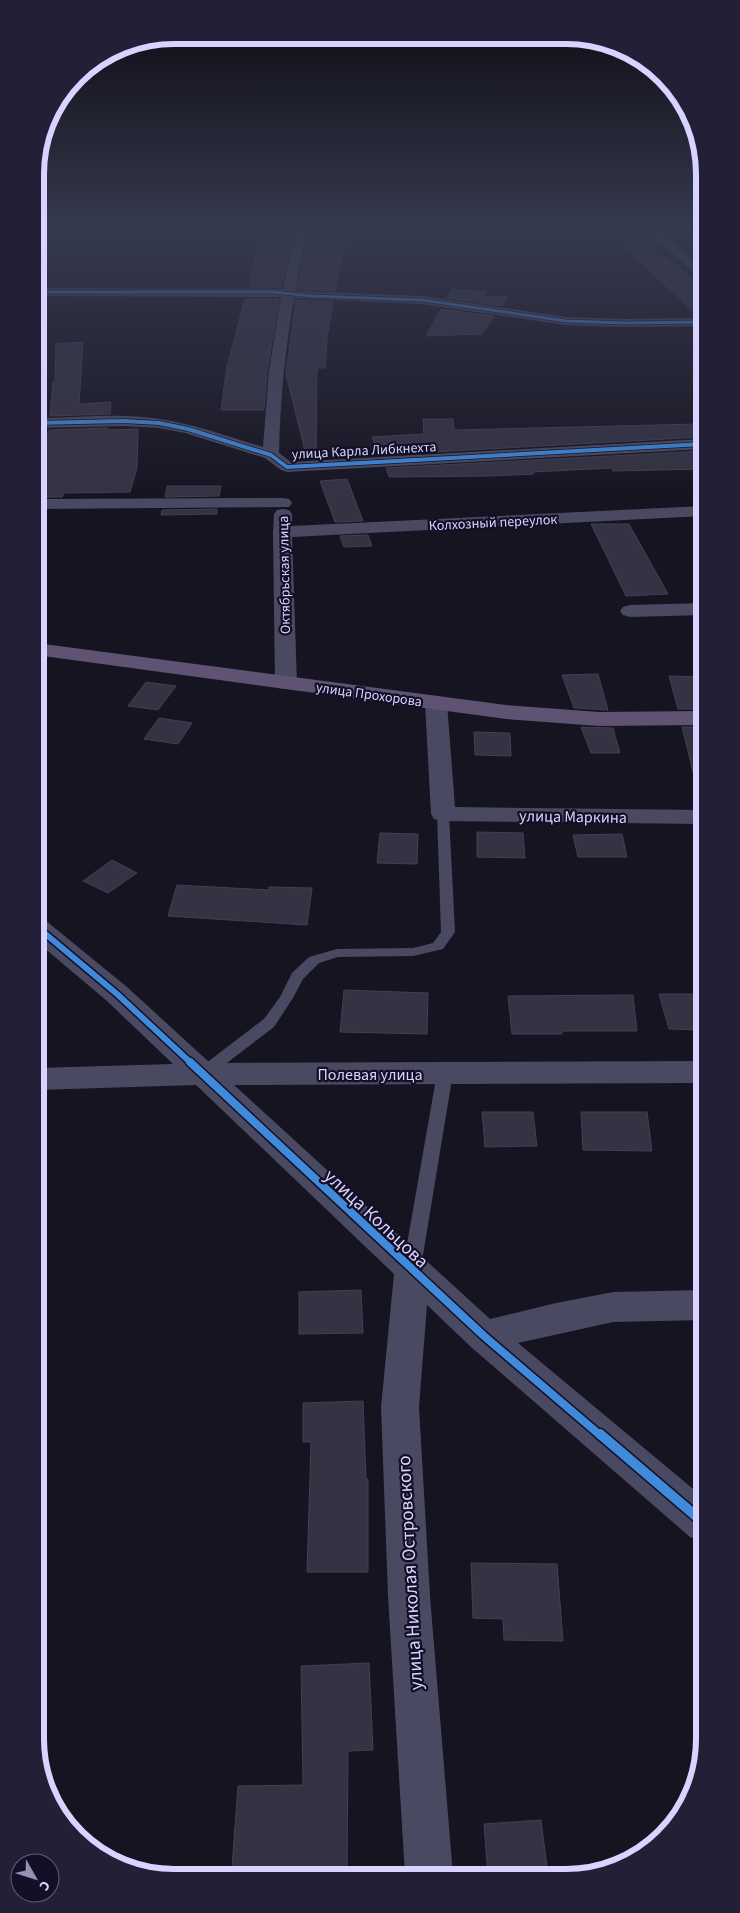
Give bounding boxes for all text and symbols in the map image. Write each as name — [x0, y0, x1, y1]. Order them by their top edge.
street label: улица Карла Либкнехта — [291, 437, 437, 465]
street label: Колхозный переулок — [428, 510, 558, 536]
street label: Октябрьская улица — [274, 516, 296, 634]
street label: улица Прохорова — [315, 678, 423, 712]
street label: улица Маркина — [519, 805, 627, 829]
street label: Полевая улица — [318, 1064, 423, 1086]
street label: улица Кольцова — [318, 1163, 434, 1275]
street label: улица Николая Островского — [391, 1455, 430, 1691]
north arrow — [10, 1853, 60, 1903]
text: С — [34, 1876, 55, 1895]

